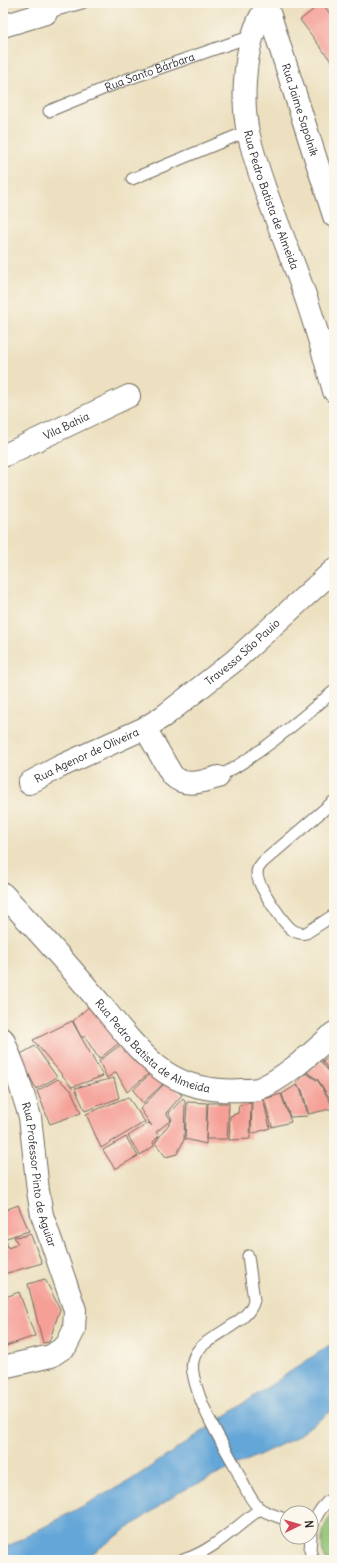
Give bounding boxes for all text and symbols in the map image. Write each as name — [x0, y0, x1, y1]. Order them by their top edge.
street label: Rua Santo Bárbara — [103, 49, 196, 95]
street label: Rua Jaime Sapolnik — [279, 62, 322, 158]
street label: Rua Pedro Batista de Almeida — [241, 129, 302, 271]
street label: Vila Bahia — [41, 409, 91, 443]
street label: Travessa São Pauio — [202, 616, 283, 688]
street label: Rua Agenor de Oliveira — [32, 725, 141, 786]
street label: Rua Pedro Batista de Almeida — [92, 996, 211, 1096]
street label: Rua Professor Pinto de Aguiar — [19, 1100, 60, 1249]
north arrow — [279, 1505, 319, 1545]
text: N — [302, 1520, 316, 1529]

